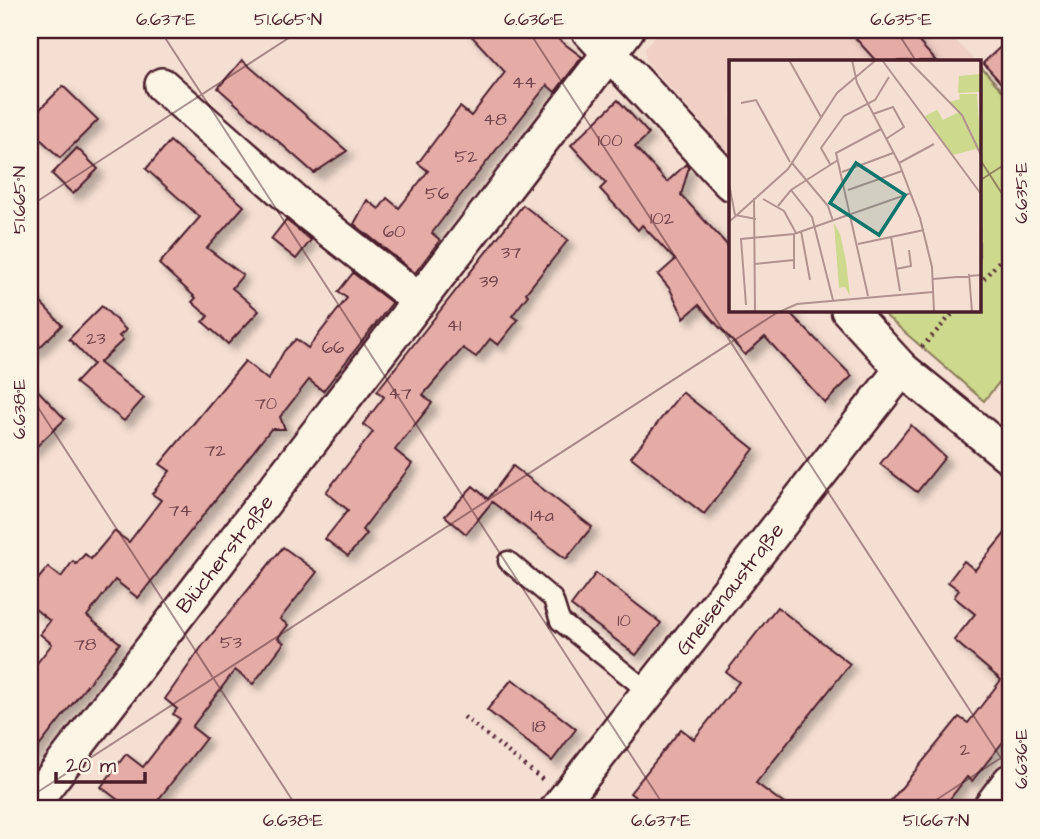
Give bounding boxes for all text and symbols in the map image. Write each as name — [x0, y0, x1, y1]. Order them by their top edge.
text: 6.637°E — [136, 7, 196, 32]
text: 51.665°N — [254, 7, 322, 32]
text: 6.636°E — [504, 7, 564, 32]
text: 6.635°E — [870, 7, 932, 32]
inset map — [729, 60, 981, 312]
house number: 44 — [512, 70, 536, 95]
house number: 48 — [483, 107, 507, 132]
house number: 100 — [597, 128, 623, 153]
house number: 52 — [454, 144, 478, 169]
text: 6.635°E — [1009, 162, 1034, 224]
text: 51.665°N — [7, 166, 32, 234]
house number: 56 — [425, 181, 449, 206]
house number: 102 — [650, 206, 675, 231]
house number: 60 — [383, 219, 405, 244]
house number: 37 — [501, 240, 521, 265]
house number: 39 — [479, 269, 499, 294]
house number: 41 — [447, 313, 461, 338]
house number: 23 — [86, 326, 106, 351]
house number: 66 — [322, 335, 344, 360]
text: 6.638°E — [7, 378, 32, 439]
house number: 47 — [388, 381, 412, 406]
house number: 70 — [255, 391, 277, 416]
house number: 72 — [204, 438, 226, 463]
street label: Blücherstraße — [170, 489, 280, 619]
house number: 74 — [168, 498, 192, 523]
house number: 14a — [530, 503, 554, 528]
street label: Gneisenaustraße — [669, 517, 791, 661]
house number: 10 — [617, 608, 631, 633]
house number: 53 — [220, 630, 242, 655]
house number: 78 — [74, 632, 97, 657]
house number: 18 — [532, 714, 546, 739]
text: 6.636°E — [1009, 729, 1034, 789]
house number: 2 — [960, 737, 971, 762]
scale bar — [56, 741, 145, 785]
text: 20 m — [66, 751, 117, 780]
text: 6.638°E — [263, 808, 324, 833]
text: 6.637°E — [631, 808, 691, 833]
text: 51.667°N — [903, 808, 969, 833]

